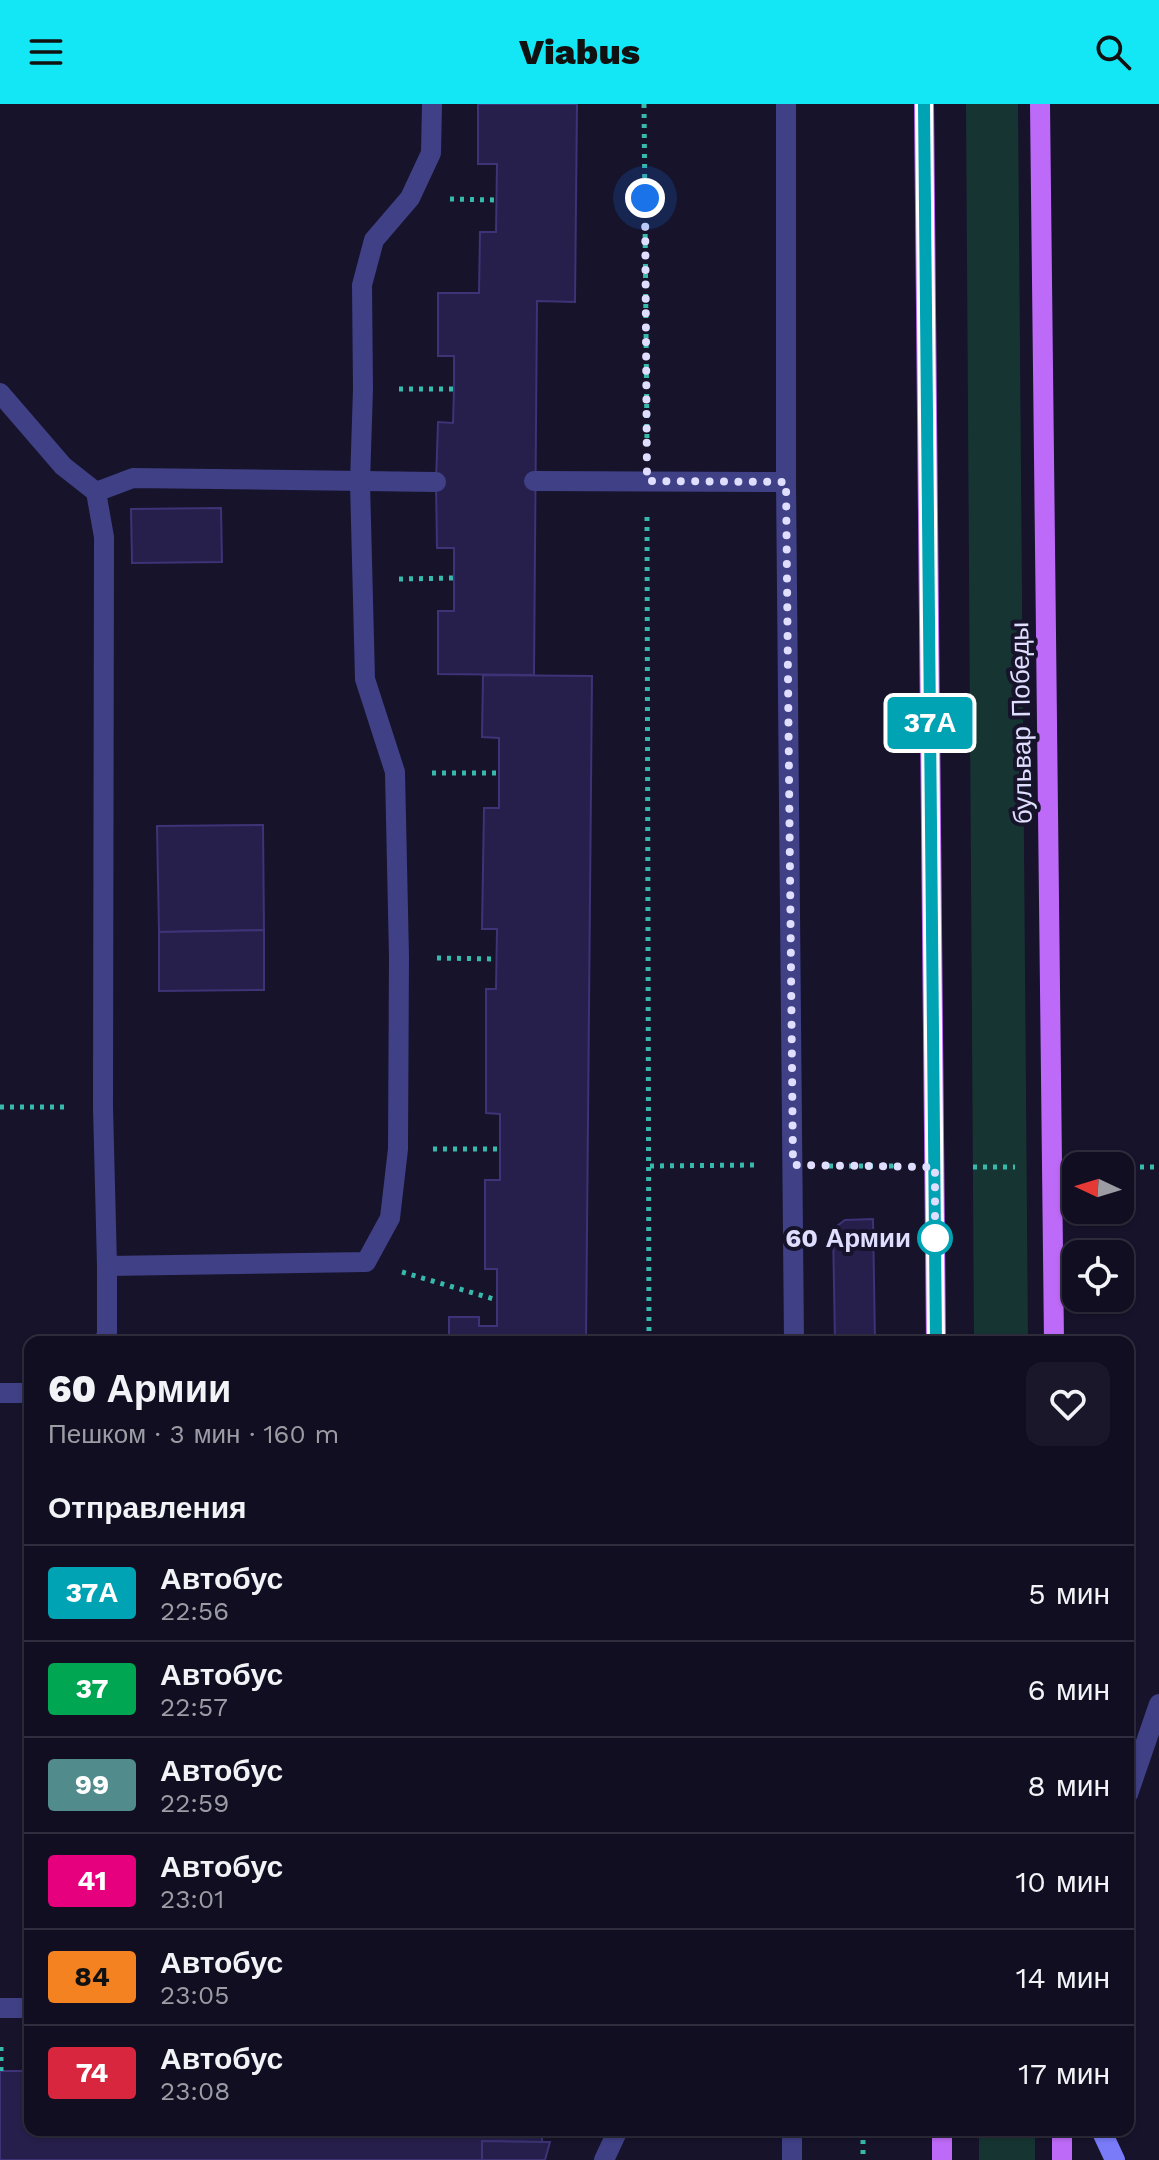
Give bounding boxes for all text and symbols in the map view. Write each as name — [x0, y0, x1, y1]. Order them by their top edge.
icon: menu — [24, 30, 68, 74]
icon: search — [1091, 30, 1135, 74]
text: Viabus — [519, 31, 640, 73]
your location — [625, 178, 665, 218]
street label: бульвар Победы — [1004, 622, 1038, 824]
line badge: 37А — [884, 697, 976, 749]
text: 37А — [903, 706, 957, 739]
north arrow — [1062, 1152, 1134, 1224]
map controls — [1062, 1152, 1134, 1312]
marker: 60 Армии — [918, 1221, 952, 1255]
place label: 60 Армии — [785, 1223, 911, 1253]
button: locate — [1062, 1240, 1134, 1312]
button: heart — [1026, 1362, 1110, 1446]
text: 60 Армии — [48, 1367, 231, 1411]
text: Пешком · 3 мин · 160 m — [48, 1419, 339, 1449]
text: Отправления — [48, 1490, 247, 1525]
text: Автобус — [160, 1561, 283, 1596]
text: 37А — [65, 1576, 119, 1609]
text: 5 мин — [1028, 1576, 1110, 1611]
text: 22:56 — [160, 1596, 229, 1626]
text: Автобус — [160, 1657, 283, 1692]
text: 37 — [76, 1672, 108, 1705]
text: 6 мин — [1028, 1672, 1110, 1707]
text: 22:57 — [160, 1692, 228, 1722]
text: Автобус — [160, 1753, 283, 1788]
text: 99 — [75, 1768, 109, 1801]
text: 8 мин — [1027, 1768, 1110, 1803]
text: 22:59 — [160, 1788, 229, 1818]
text: Автобус — [160, 1849, 283, 1884]
text: 41 — [77, 1864, 107, 1897]
text: 10 мин — [1015, 1864, 1110, 1899]
text: 23:01 — [160, 1884, 224, 1914]
text: Автобус — [160, 1945, 283, 1980]
text: 84 — [74, 1960, 110, 1993]
text: 14 мин — [1016, 1960, 1110, 1995]
text: 23:05 — [160, 1980, 229, 2010]
text: Автобус — [160, 2041, 283, 2076]
text: 74 — [76, 2056, 108, 2089]
text: 17 мин — [1018, 2056, 1110, 2091]
text: 23:08 — [160, 2076, 230, 2106]

